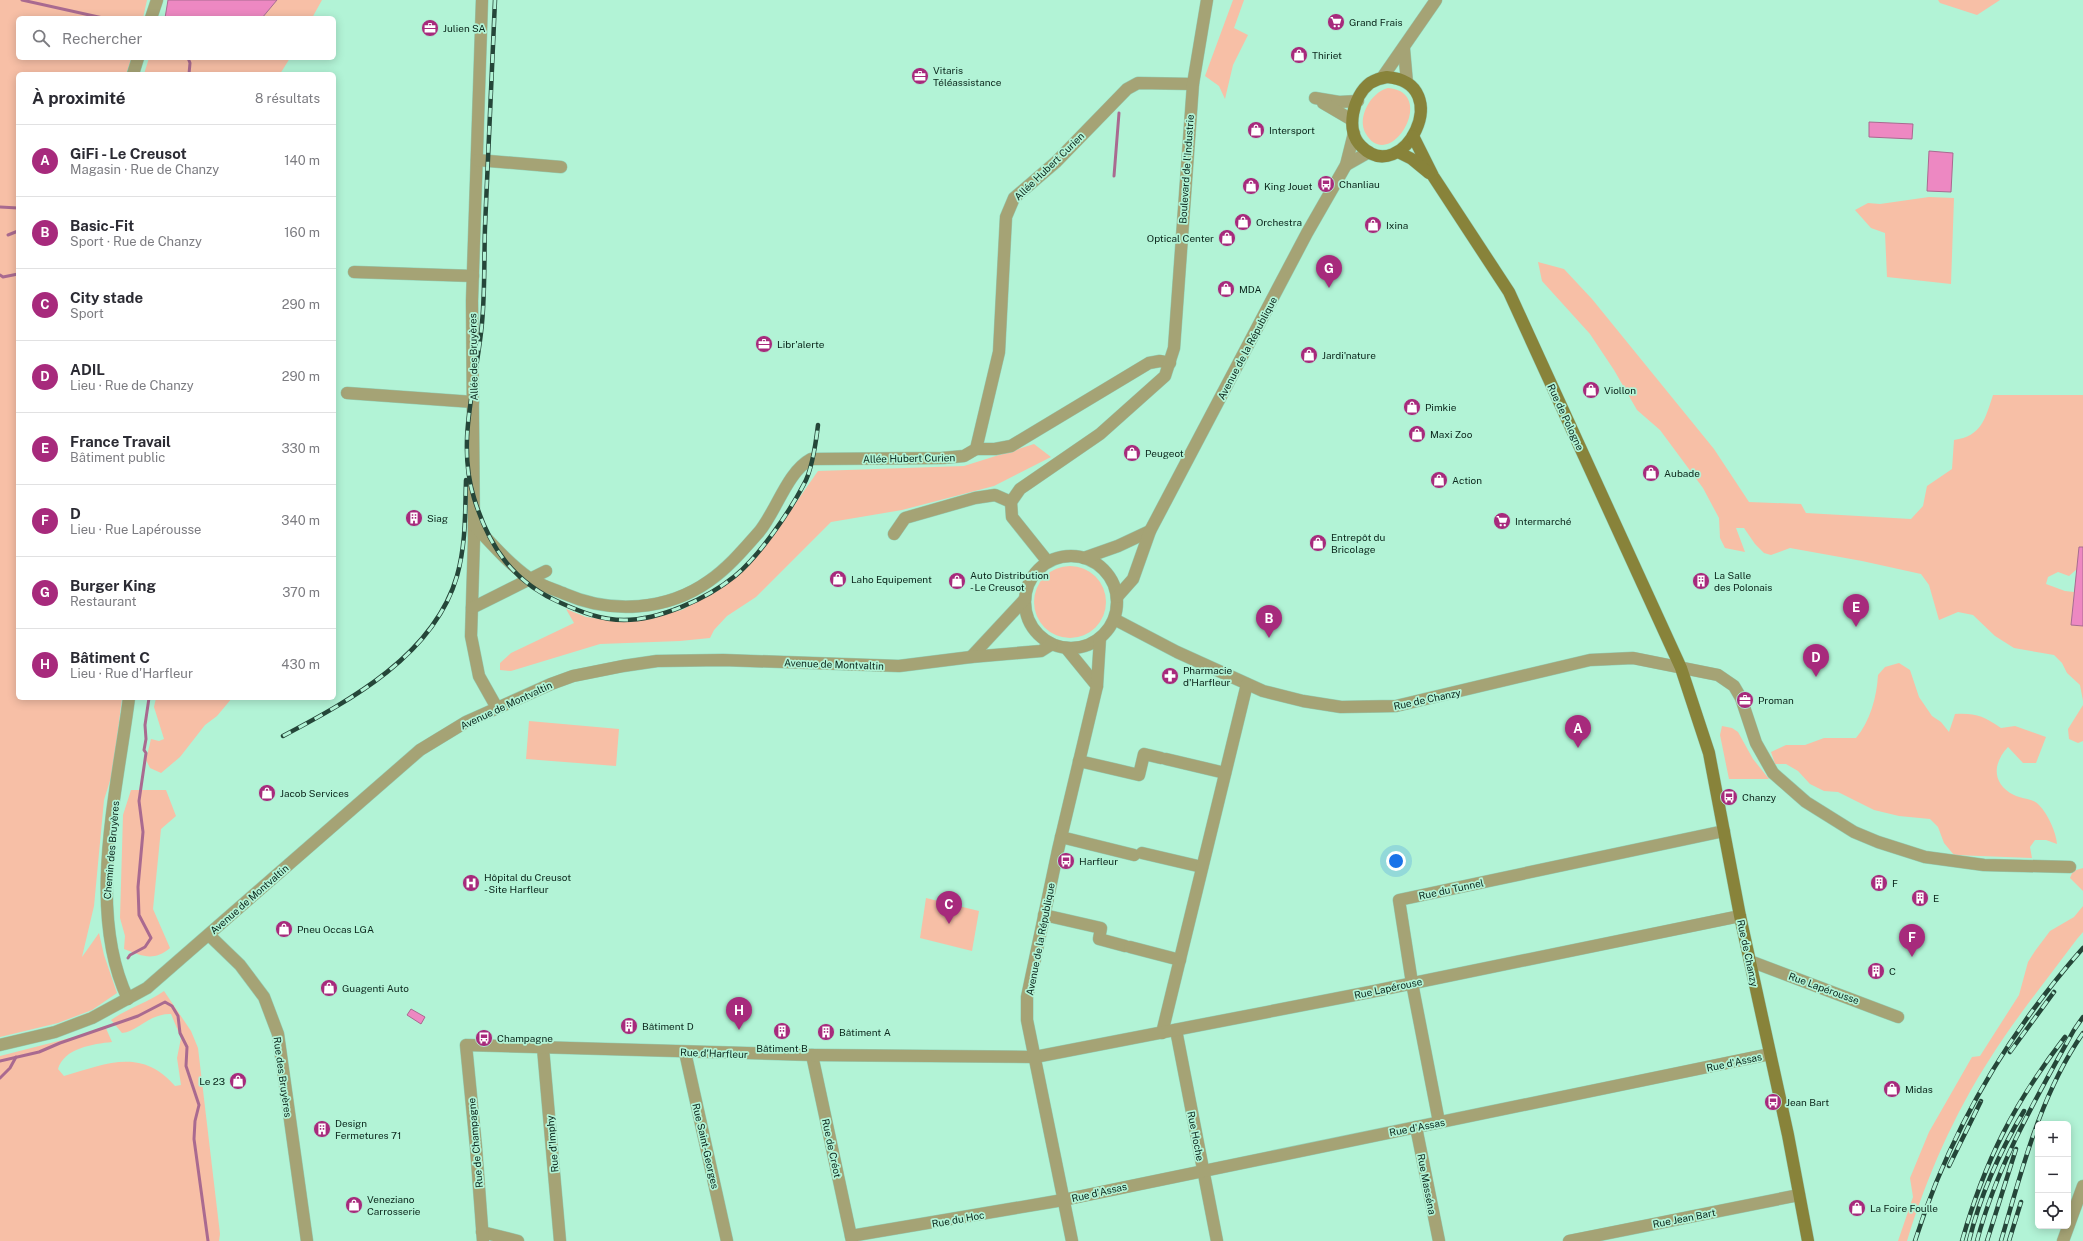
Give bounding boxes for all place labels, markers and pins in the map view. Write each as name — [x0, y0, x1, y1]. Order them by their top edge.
supermarket icon: Grand Frais — [1326, 12, 1346, 32]
place label: Grand Frais — [1349, 16, 1403, 28]
office icon: Julien SA — [420, 18, 440, 38]
place label: Julien SA — [443, 22, 486, 34]
shop icon: Thiriet — [1289, 45, 1309, 65]
place label: Thiriet — [1312, 49, 1342, 61]
place label: Vitaris Téléassistance — [933, 64, 1002, 88]
office icon: Vitaris Téléassistance — [910, 66, 930, 86]
shop icon: Intersport — [1246, 120, 1266, 140]
place label: Intersport — [1269, 124, 1315, 136]
bus stop icon: Chanliau — [1316, 174, 1336, 194]
shop icon: King Jouet — [1241, 176, 1261, 196]
place label: Chanliau — [1339, 178, 1380, 190]
place label: King Jouet — [1264, 180, 1313, 192]
shop icon: Orchestra — [1233, 212, 1253, 232]
shop icon: Ixina — [1363, 215, 1383, 235]
place label: Orchestra — [1256, 216, 1302, 228]
place label: Ixina — [1386, 219, 1408, 231]
shop icon: Optical Center — [1217, 228, 1237, 248]
place label: Optical Center — [1147, 232, 1214, 244]
pin: G — [1316, 255, 1342, 288]
shop icon: MDA — [1216, 279, 1236, 299]
place label: MDA — [1239, 283, 1262, 295]
office icon: Libr'alerte — [754, 334, 774, 354]
place label: Libr'alerte — [777, 338, 825, 350]
shop icon: Jardi'nature — [1299, 345, 1319, 365]
place label: Jardi'nature — [1322, 349, 1376, 361]
shop icon: Viollon — [1581, 380, 1601, 400]
place label: Viollon — [1604, 384, 1636, 396]
shop icon: Pimkie — [1402, 397, 1422, 417]
place label: Pimkie — [1425, 401, 1457, 413]
shop icon: Maxi Zoo — [1407, 424, 1427, 444]
place label: Maxi Zoo — [1430, 428, 1473, 440]
shop icon: Peugeot — [1122, 443, 1142, 463]
place label: Peugeot — [1145, 447, 1184, 459]
shop icon: Aubade — [1641, 463, 1661, 483]
place label: Aubade — [1664, 467, 1700, 479]
shop icon: Action — [1429, 470, 1449, 490]
place label: Action — [1452, 474, 1482, 486]
building icon: Siag — [404, 508, 424, 528]
supermarket icon: Intermarché — [1492, 511, 1512, 531]
place label: Siag — [427, 512, 448, 524]
place label: Intermarché — [1515, 515, 1572, 527]
place label: Entrepôt du Bricolage — [1331, 531, 1386, 555]
shop icon: Entrepôt du Bricolage — [1308, 533, 1328, 553]
shop icon: Laho Equipement — [828, 569, 848, 589]
place label: Auto Distribution - Le Creusot — [970, 569, 1049, 593]
place label: La Salle des Polonais — [1714, 569, 1772, 593]
shop icon: Auto Distribution - Le Creusot — [947, 571, 967, 591]
building icon: La Salle des Polonais — [1691, 571, 1711, 591]
place label: Laho Equipement — [851, 573, 932, 585]
pin: E — [1843, 594, 1869, 627]
pin: B — [1256, 605, 1282, 638]
pin: D — [1803, 644, 1829, 677]
place label: Pharmacie d'Harfleur — [1183, 664, 1233, 688]
pharmacy icon: Pharmacie d'Harfleur — [1160, 666, 1180, 686]
office icon: Proman — [1735, 690, 1755, 710]
place label: Proman — [1758, 694, 1794, 706]
pin: A — [1565, 715, 1591, 748]
shop icon: Jacob Services — [257, 783, 277, 803]
place label: Jacob Services — [280, 787, 349, 799]
bus stop icon: Chanzy — [1719, 787, 1739, 807]
place label: Chanzy — [1742, 791, 1777, 803]
bus stop icon: Harfleur — [1056, 851, 1076, 871]
place label: Harfleur — [1079, 855, 1118, 867]
place label: Hôpital du Creusot - Site Harfleur — [484, 871, 571, 895]
hospital icon: Hôpital du Creusot - Site Harfleur — [461, 873, 481, 893]
building icon: F — [1869, 873, 1889, 893]
place label: F — [1892, 877, 1898, 889]
building icon: E — [1910, 888, 1930, 908]
pin: C — [936, 891, 962, 924]
place label: E — [1933, 892, 1939, 904]
shop icon: Pneu Occas LGA — [274, 919, 294, 939]
place label: Pneu Occas LGA — [297, 923, 374, 935]
pin: F — [1899, 924, 1925, 957]
building icon: C — [1866, 961, 1886, 981]
place label: C — [1889, 965, 1896, 977]
shop icon: Guagenti Auto — [319, 978, 339, 998]
place label: Guagenti Auto — [342, 982, 409, 994]
pin: H — [726, 997, 752, 1030]
building icon: Bâtiment D — [619, 1016, 639, 1036]
place label: Bâtiment D — [642, 1020, 694, 1032]
building icon: Bâtiment B — [772, 1021, 792, 1041]
building icon: Bâtiment A — [816, 1022, 836, 1042]
place label: Bâtiment A — [839, 1026, 891, 1038]
bus stop icon: Champagne — [474, 1028, 494, 1048]
place label: Champagne — [497, 1032, 553, 1044]
place label: Bâtiment B — [756, 1042, 808, 1054]
shop icon: Le 23 — [228, 1071, 248, 1091]
place label: Le 23 — [199, 1075, 225, 1087]
shop icon: Midas — [1882, 1079, 1902, 1099]
place label: Midas — [1905, 1083, 1933, 1095]
bus stop icon: Jean Bart — [1763, 1092, 1783, 1112]
place label: Jean Bart — [1786, 1096, 1829, 1108]
place label: Design Fermetures 71 — [335, 1117, 401, 1141]
building icon: Design Fermetures 71 — [312, 1119, 332, 1139]
place label: Veneziano Carrosserie — [367, 1193, 421, 1217]
shop icon: Veneziano Carrosserie — [344, 1195, 364, 1215]
shop icon: La Foire Foulle — [1847, 1198, 1867, 1218]
place label: La Foire Foulle — [1870, 1202, 1938, 1214]

